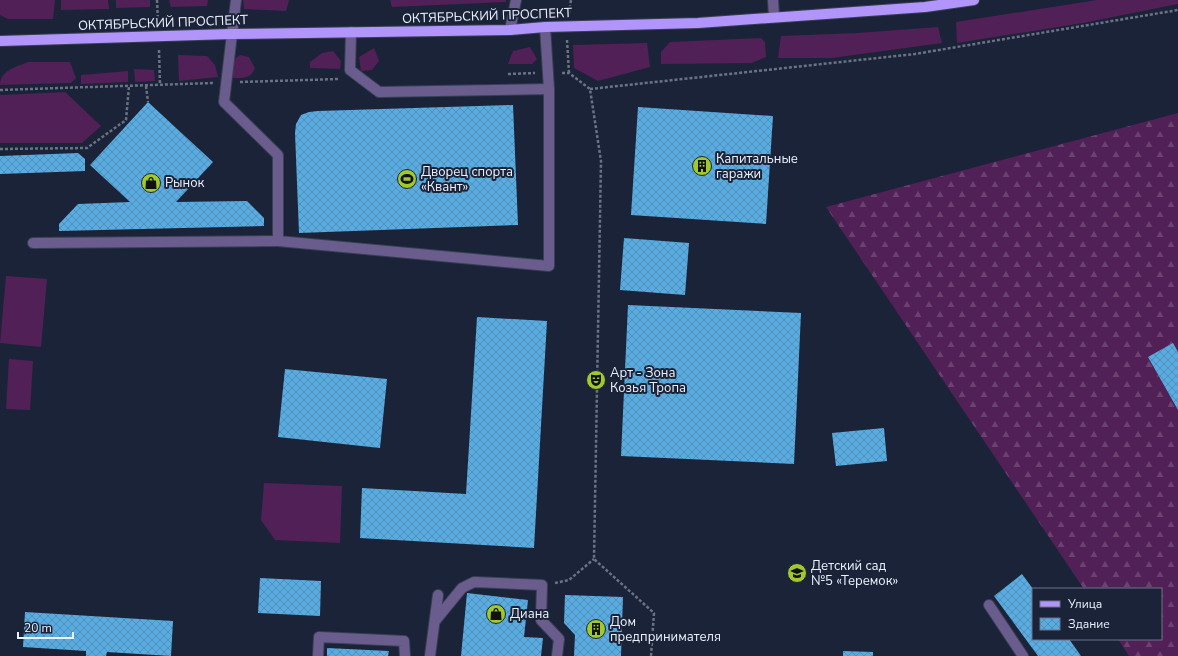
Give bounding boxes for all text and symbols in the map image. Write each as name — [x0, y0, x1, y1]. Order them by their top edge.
street label: ОКТЯБРЬСКИЙ ПРОСПЕКТ — [402, 3, 572, 28]
street label: ОКТЯБРЬСКИЙ ПРОСПЕКТ — [78, 10, 248, 35]
place label: Капитальные гаражи — [716, 150, 798, 183]
building icon: Капитальные гаражи — [691, 155, 713, 177]
place label: Дворец спорта «Квант» — [421, 163, 513, 196]
sports icon: Дворец спорта «Квант» — [396, 168, 418, 190]
shop icon: Рынок — [140, 172, 162, 194]
place label: Рынок — [165, 174, 205, 192]
place label: Арт - Зона Козья Тропа — [610, 364, 686, 397]
theatre icon: Арт - Зона Козья Тропа — [585, 369, 607, 391]
place label: Детский сад №5 «Теремок» — [811, 557, 898, 590]
school or university icon: Детский сад №5 «Теремок» — [786, 562, 808, 584]
legend — [1032, 588, 1162, 640]
text: Улица — [1067, 596, 1102, 612]
shop icon: Диана — [485, 603, 507, 625]
place label: Диана — [510, 605, 549, 623]
place label: Дом предпринимателя — [610, 613, 721, 646]
scale bar — [18, 614, 73, 640]
text: Здание — [1068, 616, 1110, 632]
building icon: Дом предпринимателя — [585, 618, 607, 640]
text: 20 m — [24, 620, 52, 636]

